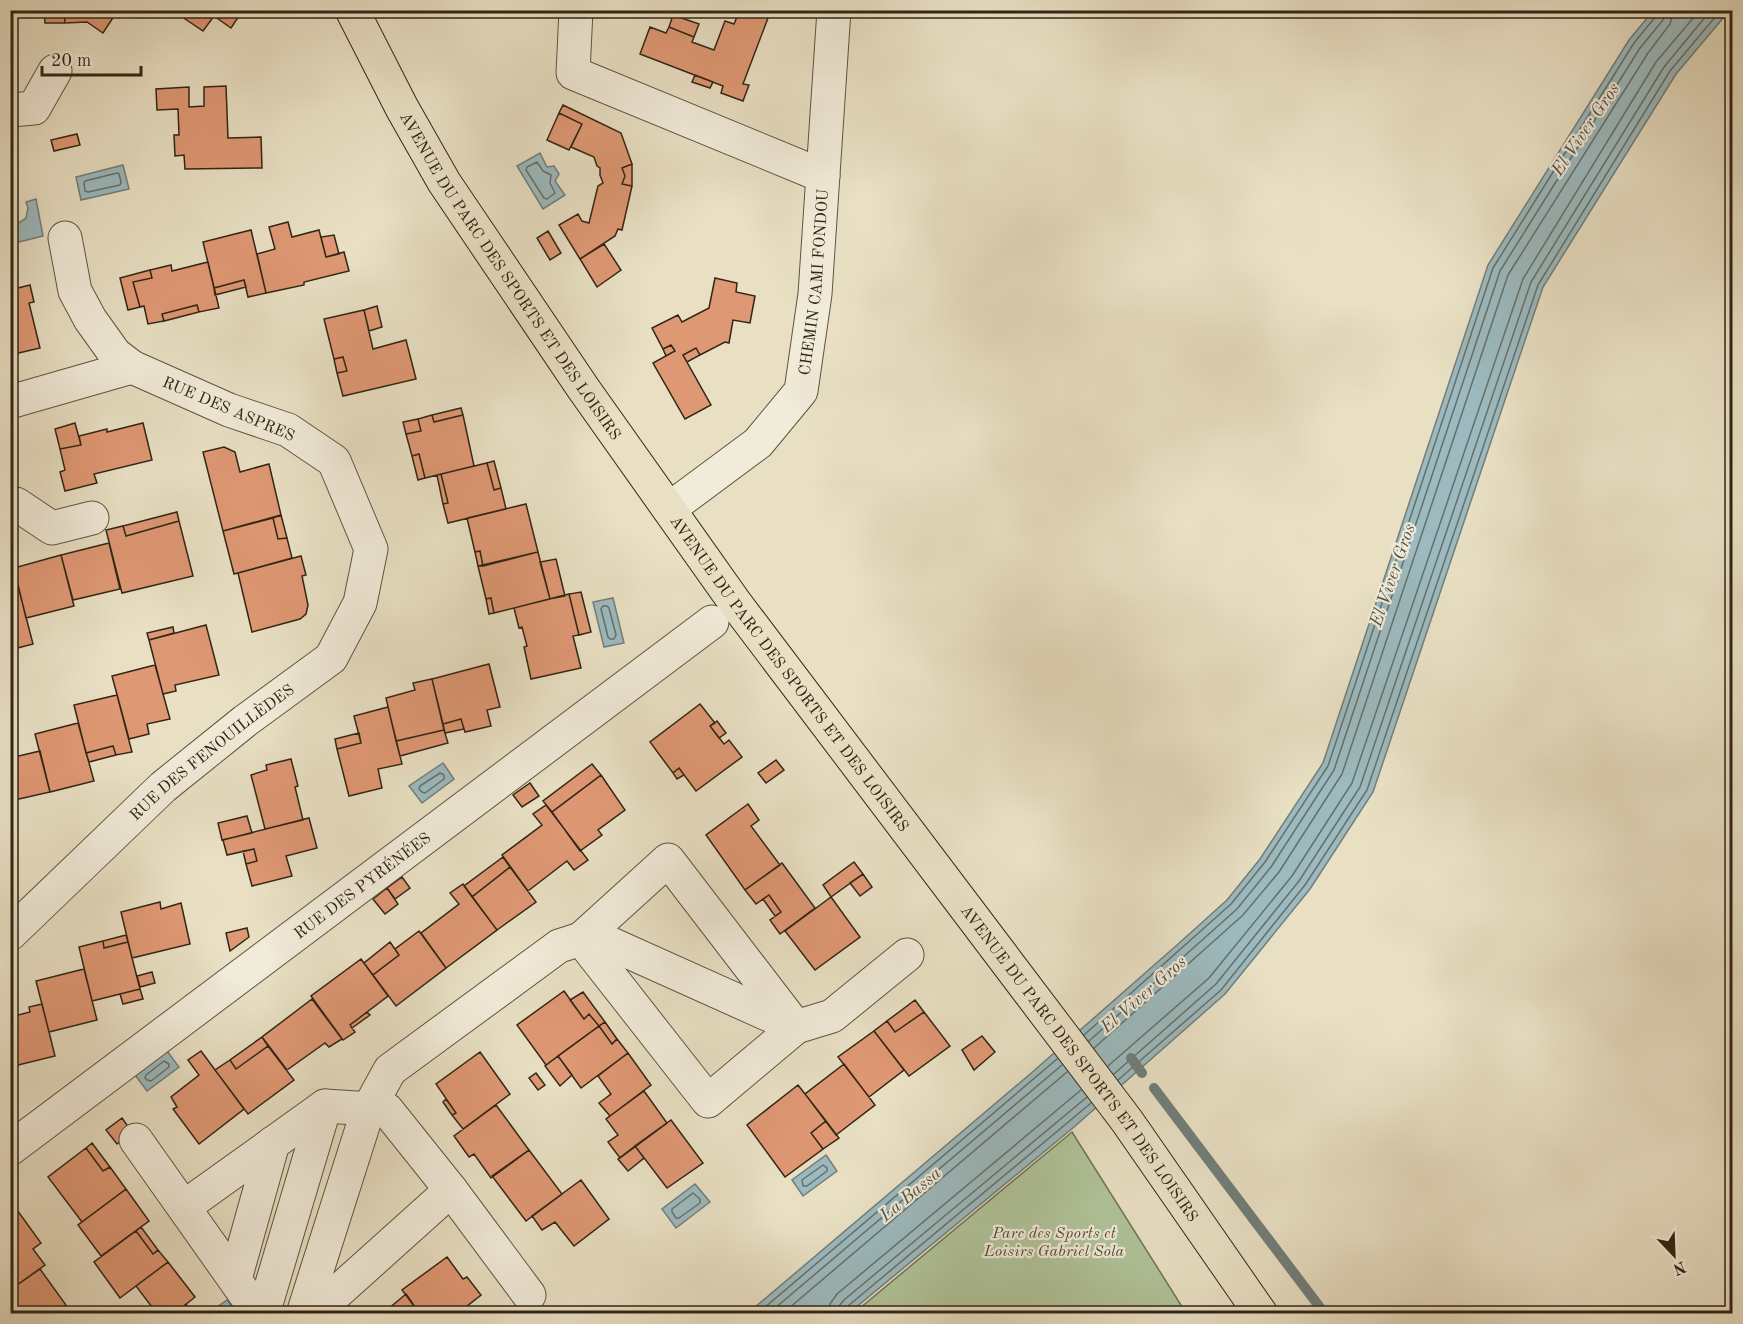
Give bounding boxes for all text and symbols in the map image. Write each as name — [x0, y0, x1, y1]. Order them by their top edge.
scale bar — [42, 39, 141, 77]
text: 20 m — [51, 52, 91, 70]
water label: El Viver Gros — [1548, 80, 1624, 180]
street label: AVENUE DU PARC DES SPORTS ET DES LOISIRS — [396, 110, 623, 443]
street label: CHEMIN CAMI FONDOU — [797, 188, 832, 377]
street label: RUE DES ASPRES — [160, 375, 297, 445]
street label: AVENUE DU PARC DES SPORTS ET DES LOISIRS — [666, 513, 911, 835]
water label: El Viver Gros — [1367, 521, 1419, 630]
street label: RUE DES FENOUILLÈDES — [128, 682, 298, 824]
street label: RUE DES PYRÉNÉES — [292, 830, 434, 943]
street label: AVENUE DU PARC DES SPORTS ET DES LOISIRS — [957, 903, 1200, 1225]
water label: El Viver Gros — [1096, 952, 1190, 1037]
water label: La Bassa — [876, 1164, 945, 1226]
north arrow — [1644, 1225, 1704, 1285]
park label: Parc des Sports et Loisirs Gabriel Sola — [983, 1226, 1125, 1260]
text: N — [1670, 1257, 1688, 1277]

